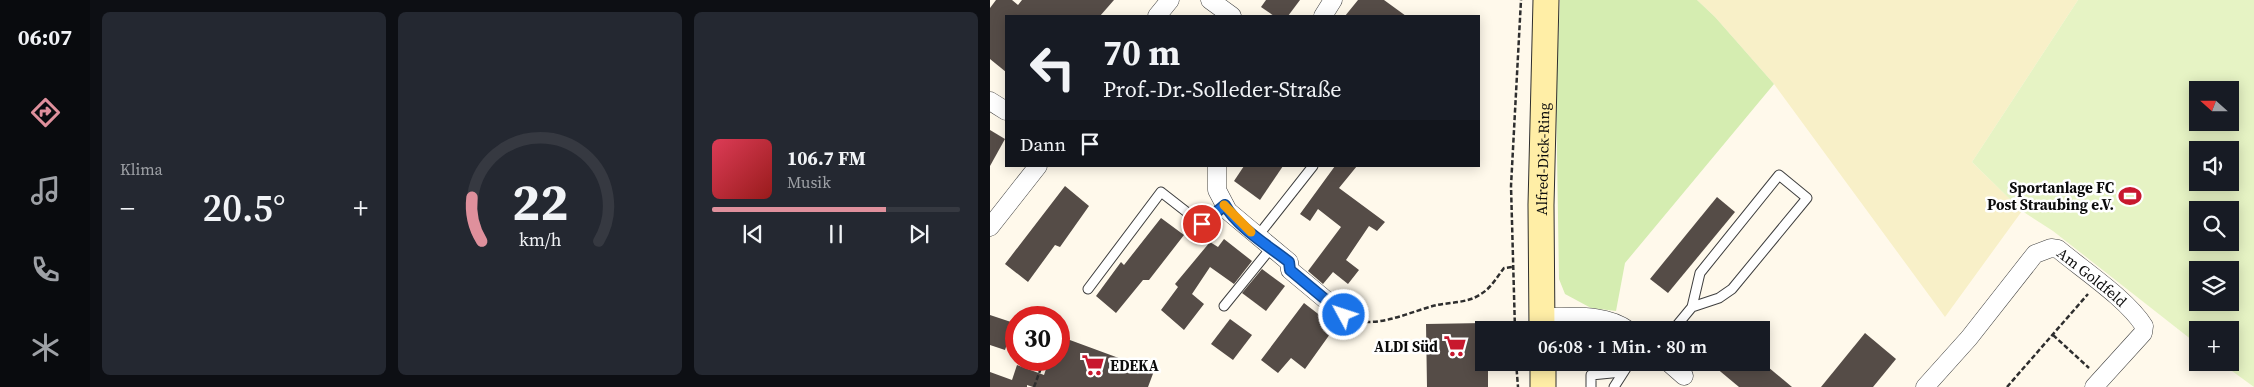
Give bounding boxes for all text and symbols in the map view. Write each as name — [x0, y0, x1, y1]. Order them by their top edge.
text: 06:07 — [18, 22, 72, 52]
text: 70 m — [1103, 29, 1180, 77]
icon: left — [1020, 35, 1085, 100]
text: Prof.-Dr.-Solleder-Straße — [1103, 74, 1342, 104]
north arrow — [2189, 81, 2239, 131]
map controls — [2189, 81, 2239, 371]
icon: directions — [28, 95, 63, 130]
street label: Alfred-Dick-Ring — [1530, 102, 1554, 216]
icon: arrive — [1076, 130, 1104, 158]
text: Dann — [1020, 131, 1066, 157]
button: sound — [2189, 141, 2239, 191]
text: 106.7 FM — [787, 145, 866, 171]
text: Klima — [120, 158, 163, 180]
text: 22 — [512, 166, 568, 237]
text: Musik — [787, 171, 831, 193]
icon: music — [28, 173, 63, 208]
place label: Sportanlage FC Post Straubing e.V. — [1987, 177, 2114, 215]
text: 20.5° — [202, 182, 286, 234]
sports icon: Sportanlage FC Post Straubing e.V. — [2117, 183, 2143, 209]
text: − — [120, 189, 135, 227]
text: + — [353, 189, 368, 227]
button: search — [2189, 201, 2239, 251]
pin — [1181, 203, 1223, 245]
icon: arrive — [1188, 210, 1216, 238]
icon: previous — [739, 220, 767, 248]
icon: pause — [822, 220, 850, 248]
icon: next — [905, 220, 933, 248]
text: km/h — [519, 227, 562, 252]
street label: Am Goldfeld — [2053, 242, 2132, 311]
icon: phone — [28, 252, 63, 287]
button: layers — [2189, 261, 2239, 311]
position arrow — [1317, 288, 1369, 340]
speed limit sign: 30 — [1005, 306, 1070, 371]
button: + — [2189, 321, 2239, 371]
icon: climate — [28, 330, 63, 365]
supermarket icon: ALDI Süd — [1442, 333, 1468, 359]
text: 06:08 · 1 Min. · 80 m — [1538, 333, 1707, 359]
place label: ALDI Süd — [1374, 336, 1438, 357]
supermarket icon: EDEKA — [1080, 352, 1106, 378]
place label: EDEKA — [1110, 355, 1159, 376]

